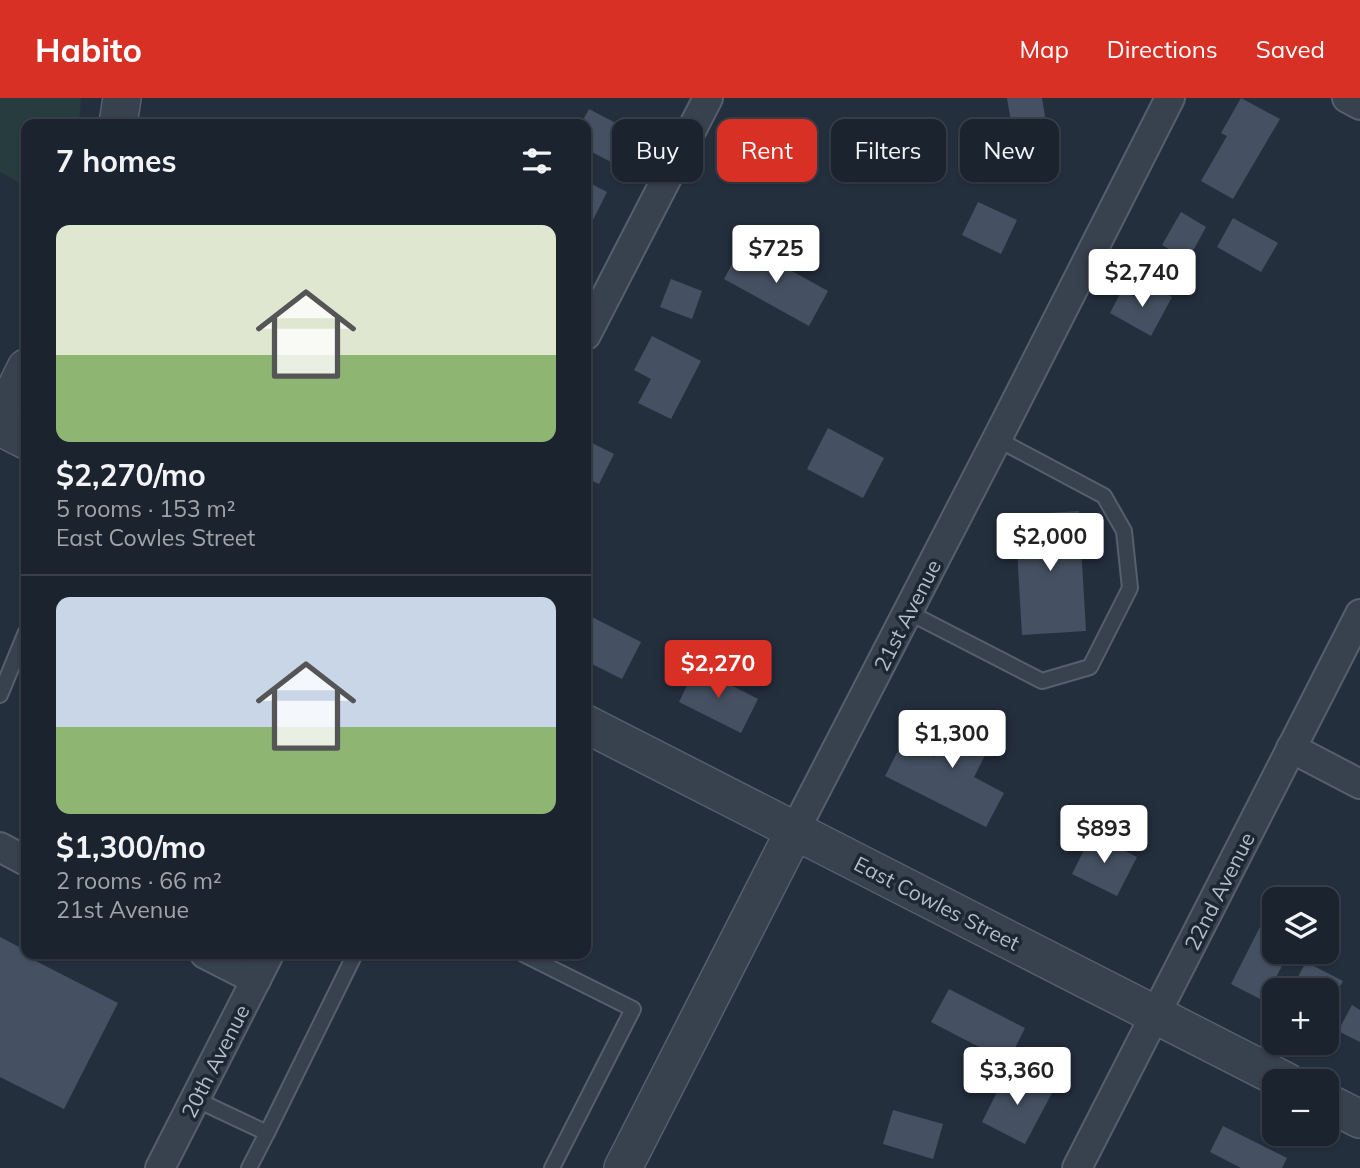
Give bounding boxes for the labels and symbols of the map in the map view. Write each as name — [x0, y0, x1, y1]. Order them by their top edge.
pin: $725 — [735, 226, 817, 285]
pin: $2,740 — [1085, 250, 1199, 309]
pin: $2,000 — [993, 514, 1107, 573]
street label: 21st Avenue — [868, 555, 946, 675]
pin: $2,270 — [661, 640, 775, 700]
pin: $1,300 — [895, 710, 1009, 770]
pin: $893 — [1063, 806, 1145, 865]
street label: 22nd Avenue — [1178, 828, 1260, 954]
street label: East Cowles Street — [850, 850, 1024, 956]
street label: 20th Avenue — [175, 1000, 255, 1122]
pin: $3,360 — [960, 1048, 1074, 1107]

